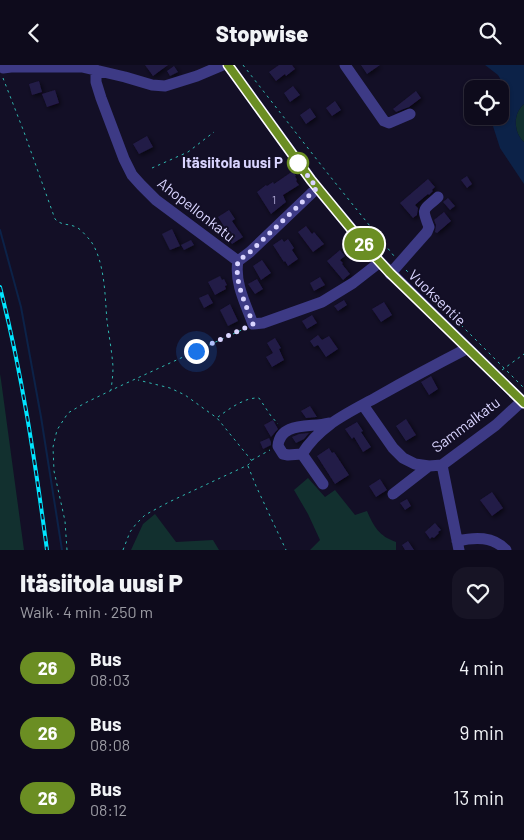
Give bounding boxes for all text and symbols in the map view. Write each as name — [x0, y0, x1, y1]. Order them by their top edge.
icon: back — [20, 19, 48, 47]
icon: search — [476, 19, 504, 47]
text: Stopwise — [216, 20, 308, 46]
map controls — [464, 80, 509, 125]
button: locate — [464, 80, 509, 125]
marker: Itäsiitola uusi P — [287, 152, 309, 174]
place label: Itäsiitola uusi P — [182, 153, 283, 171]
street label: Ahopellonkatu — [154, 173, 239, 245]
house number: 1 — [272, 192, 276, 206]
line badge: 26 — [342, 228, 386, 260]
text: 26 — [354, 233, 374, 255]
street label: Vuoksentie — [405, 265, 470, 329]
your location — [184, 339, 209, 364]
street label: Sammalkatu — [428, 393, 503, 456]
button: heart — [452, 567, 504, 619]
text: Itäsiitola uusi P — [20, 568, 183, 597]
text: Walk · 4 min · 250 m — [20, 602, 153, 621]
text: Bus — [90, 647, 122, 670]
text: 4 min — [459, 656, 504, 679]
text: 26 — [38, 657, 57, 679]
text: 08:03 — [90, 670, 130, 689]
text: Bus — [90, 712, 122, 735]
text: 9 min — [460, 721, 504, 744]
text: 26 — [38, 722, 57, 744]
text: 08:08 — [90, 735, 130, 754]
text: Bus — [90, 777, 122, 800]
text: 13 min — [453, 786, 504, 809]
text: 26 — [38, 787, 57, 809]
text: 08:12 — [90, 800, 127, 819]

